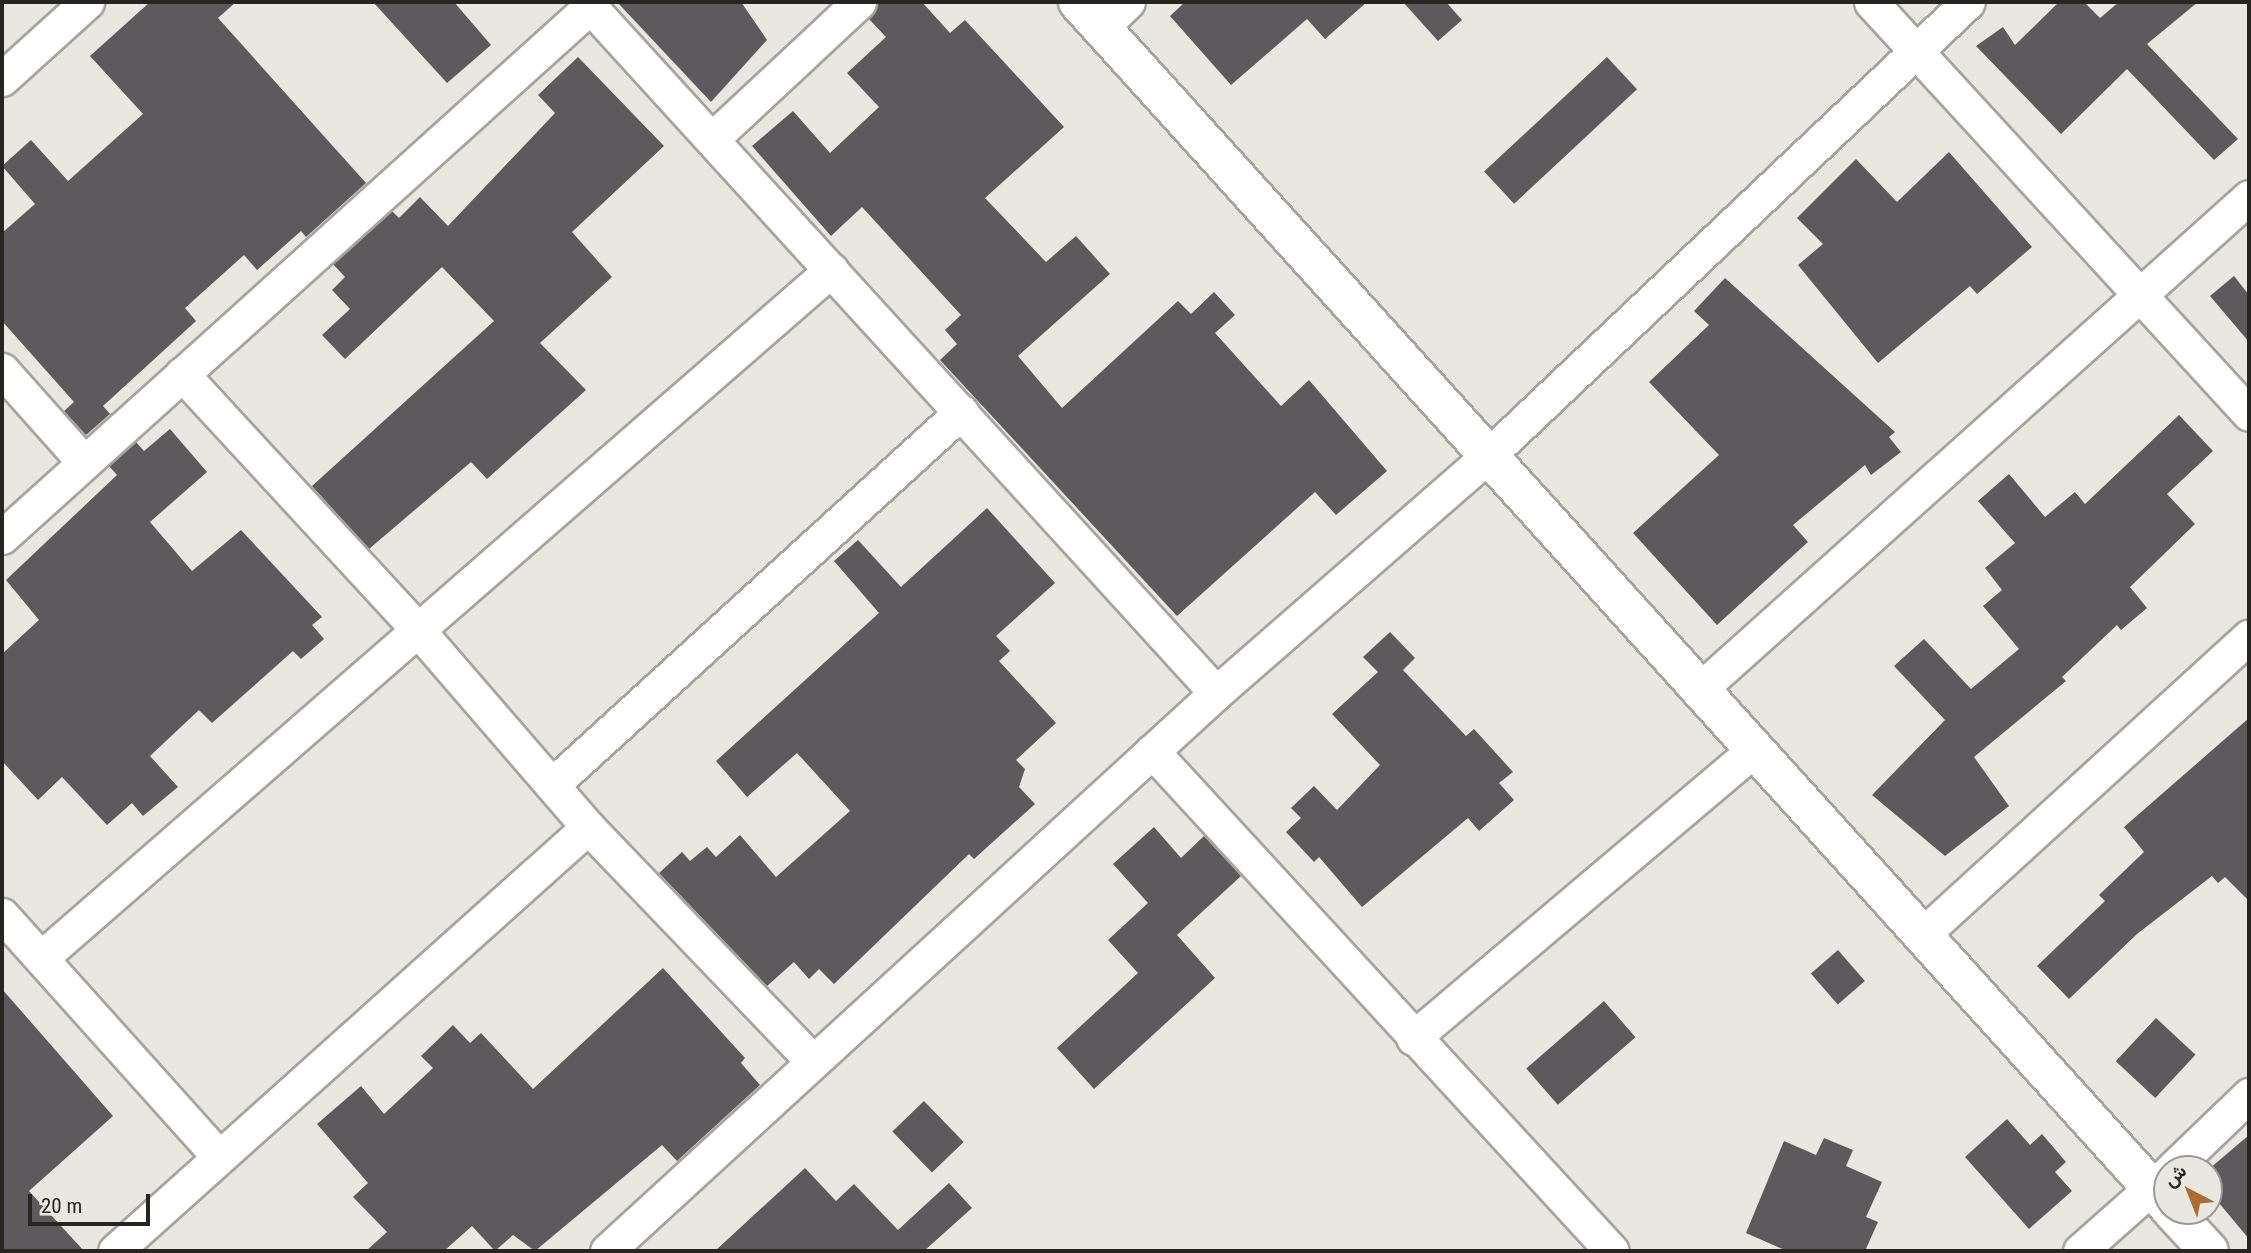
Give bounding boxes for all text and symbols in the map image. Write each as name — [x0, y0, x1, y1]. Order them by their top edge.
north arrow — [2153, 1155, 2223, 1225]
text: ش — [2159, 1159, 2191, 1192]
scale bar — [32, 1180, 154, 1224]
text: 20 m — [41, 1194, 82, 1218]

